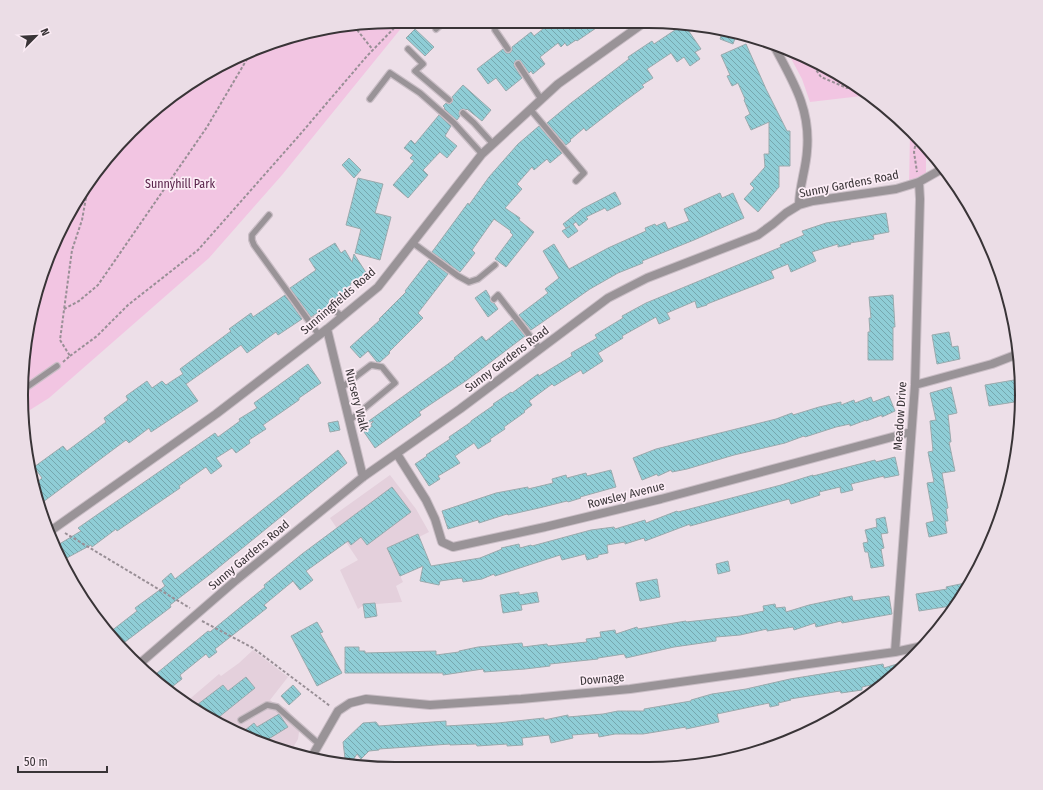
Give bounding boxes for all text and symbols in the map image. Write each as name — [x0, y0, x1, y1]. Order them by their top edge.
north arrow — [16, 16, 56, 56]
text: N — [37, 26, 52, 38]
street label: Sunny Gardens Road — [798, 167, 900, 201]
park label: Sunnyhill Park — [145, 177, 215, 191]
street label: Sunningfields Road — [298, 265, 378, 337]
street label: Sunny Gardens Road — [462, 323, 552, 395]
street label: Nursery Walk — [342, 367, 372, 433]
street label: Meadow Drive — [891, 381, 909, 451]
street label: Rowsley Avenue — [586, 479, 666, 511]
street label: Sunny Gardens Road — [206, 517, 292, 593]
street label: Downage — [579, 670, 625, 688]
scale bar — [18, 748, 107, 774]
text: 50 m — [24, 755, 48, 769]

